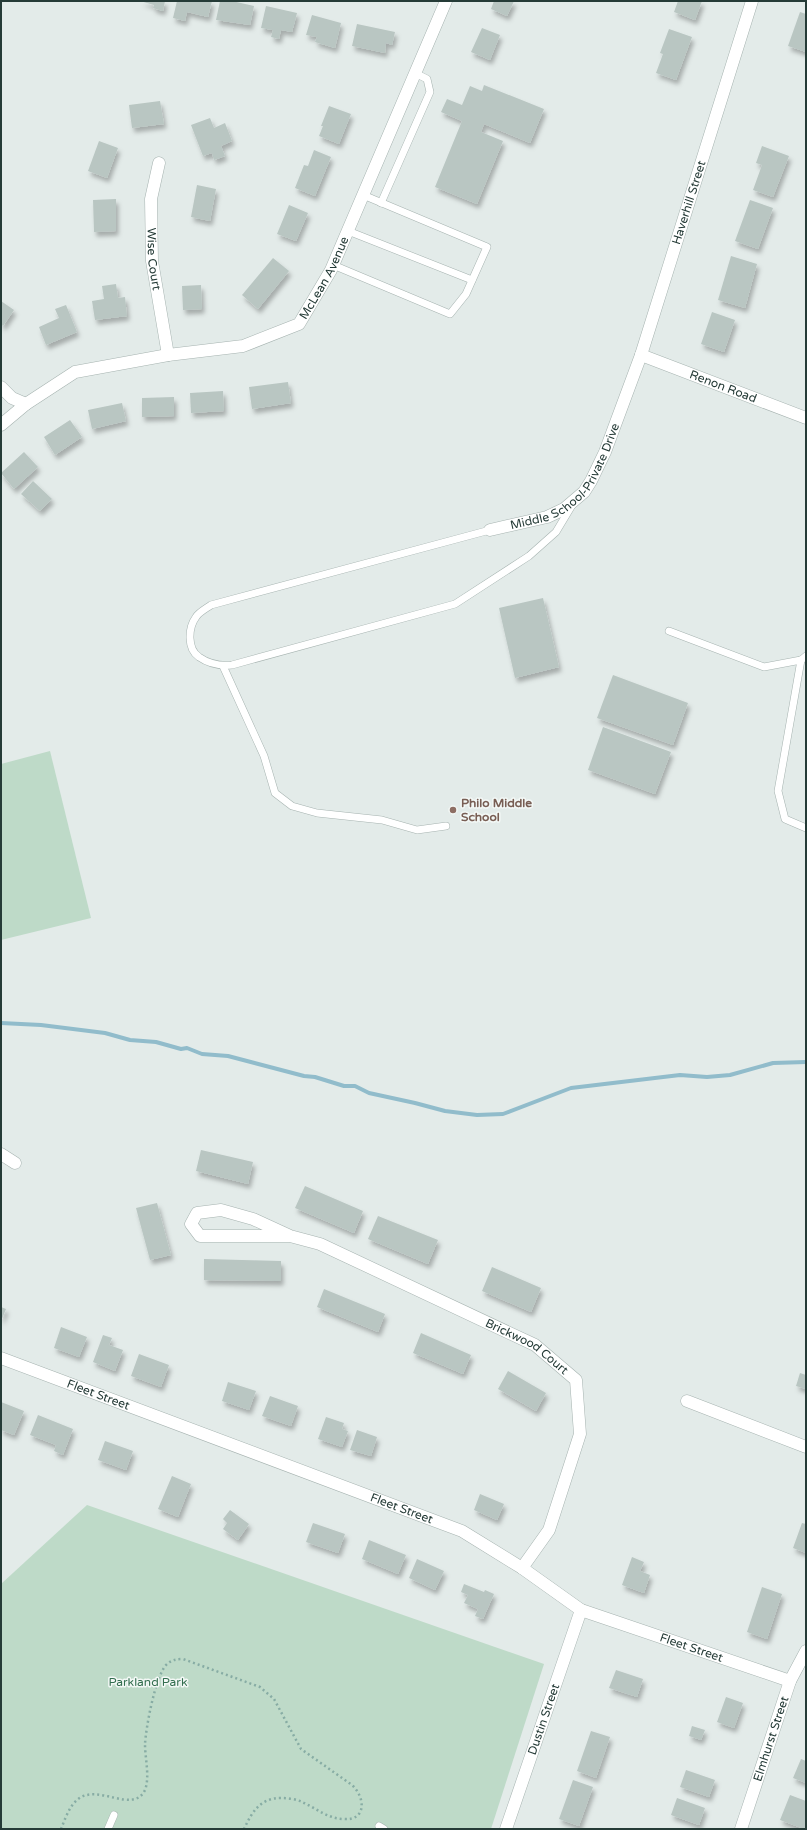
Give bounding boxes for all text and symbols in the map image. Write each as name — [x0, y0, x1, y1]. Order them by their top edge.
street label: Haverhill Street — [669, 158, 709, 246]
street label: Wise Court — [144, 228, 164, 292]
street label: McLean Avenue — [296, 234, 352, 322]
street label: Renon Road — [688, 367, 759, 406]
street label: Middle School-Private Drive — [509, 421, 622, 532]
place label: Philo Middle School — [461, 796, 532, 824]
marker: Philo Middle School — [448, 805, 458, 815]
street label: Brickwood Court — [483, 1316, 571, 1378]
street label: Fleet Street — [65, 1376, 132, 1413]
street label: Fleet Street — [368, 1490, 435, 1527]
street label: Fleet Street — [658, 1630, 725, 1665]
park label: Parkland Park — [109, 1675, 188, 1689]
street label: Dustin Street — [525, 1681, 562, 1757]
street label: Elmhurst Street — [750, 1694, 792, 1783]

